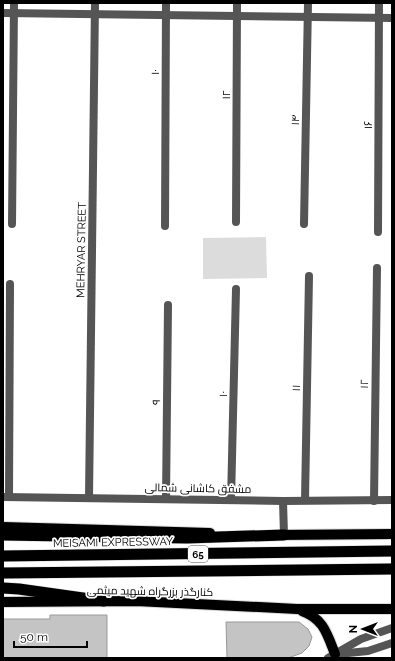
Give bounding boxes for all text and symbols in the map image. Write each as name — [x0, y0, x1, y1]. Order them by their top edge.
street label: ۱۰ — [149, 69, 162, 75]
street label: ۱۲ — [220, 90, 233, 100]
street label: ۱۴ — [289, 115, 302, 125]
street label: ۱۶ — [362, 121, 375, 129]
street label: MEHRYAR STREET — [74, 202, 89, 298]
street label: ۱۲ — [358, 379, 371, 389]
street label: ۱۱ — [290, 384, 303, 392]
street label: ۱۰ — [217, 391, 230, 397]
street label: ۹ — [150, 399, 163, 405]
street label: مشفق کاشانی شمالی — [145, 481, 251, 496]
street label: MEISAMI EXPRESSWAY — [53, 535, 173, 550]
road number: 65 — [188, 546, 208, 562]
street label: کنارگذر بزرگراه شهید میثمی — [87, 584, 213, 599]
north arrow — [343, 609, 383, 649]
scale bar — [14, 623, 87, 649]
text: N — [347, 625, 360, 633]
text: 50 m — [20, 630, 48, 644]

